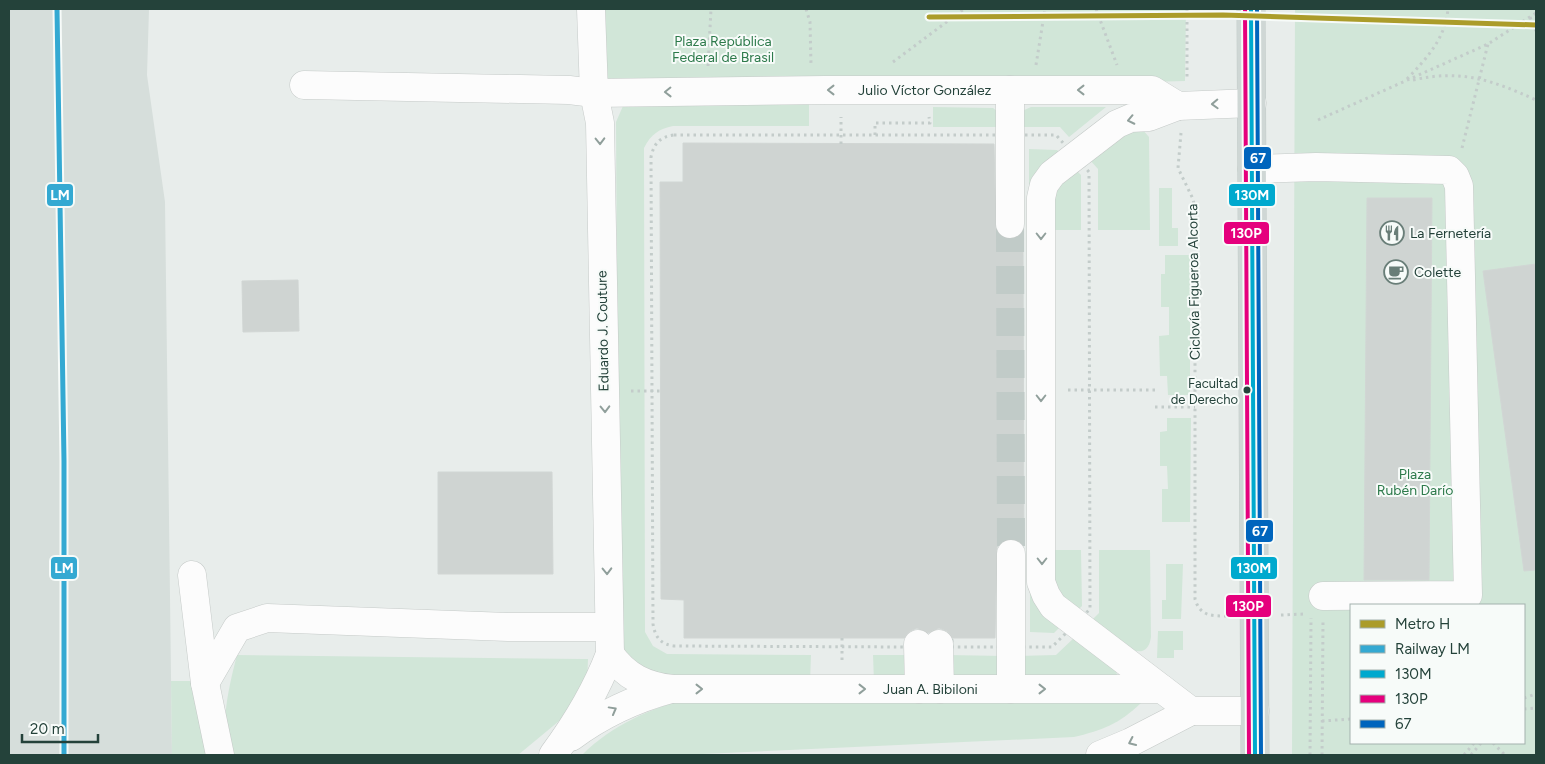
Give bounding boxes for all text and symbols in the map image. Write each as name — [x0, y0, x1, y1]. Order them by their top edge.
park label: Plaza República Federal de Brasil — [672, 33, 774, 66]
street label: Julio Víctor González — [858, 82, 992, 99]
one-way arrow — [826, 85, 834, 95]
one-way arrow — [1076, 85, 1084, 95]
one-way arrow — [664, 87, 672, 97]
one-way arrow — [1210, 99, 1218, 109]
one-way arrow — [1127, 114, 1136, 124]
one-way arrow — [595, 138, 605, 145]
line badge: 67 — [1243, 146, 1272, 170]
text: 67 — [1250, 150, 1266, 167]
line badge: LM — [46, 183, 74, 207]
line badge: 130M — [1228, 183, 1276, 207]
text: LM — [50, 187, 70, 204]
text: 130M — [1235, 187, 1269, 204]
street label: Ciclovía Figueroa Alcorta — [1184, 204, 1204, 360]
restaurant icon: La Fernetería — [1379, 220, 1405, 246]
line badge: 130P — [1223, 221, 1270, 245]
text: 130P — [1230, 225, 1262, 242]
place label: La Fernetería — [1410, 225, 1491, 242]
one-way arrow — [1036, 232, 1046, 240]
cafe icon: Colette — [1383, 259, 1409, 285]
place label: Colette — [1414, 264, 1461, 281]
street label: Eduardo J. Couture — [593, 270, 613, 392]
place label: Facultad de Derecho — [1171, 376, 1238, 407]
marker: Facultad de Derecho — [1242, 385, 1252, 395]
one-way arrow — [1036, 395, 1046, 403]
one-way arrow — [600, 405, 610, 413]
park label: Plaza Rubén Darío — [1377, 466, 1453, 499]
line badge: 67 — [1245, 519, 1274, 543]
text: 67 — [1252, 523, 1268, 540]
line badge: LM — [50, 556, 78, 580]
line badge: 130M — [1230, 556, 1278, 580]
one-way arrow — [1036, 557, 1047, 565]
text: LM — [54, 560, 74, 577]
text: 130M — [1237, 560, 1271, 577]
one-way arrow — [602, 568, 612, 575]
line badge: 130P — [1225, 594, 1272, 618]
text: 130P — [1232, 598, 1264, 615]
legend — [1350, 604, 1525, 744]
text: Metro H — [1395, 615, 1450, 633]
text: Railway LM — [1395, 640, 1470, 658]
text: 130M — [1395, 665, 1432, 683]
street label: Juan A. Bibiloni — [883, 681, 978, 698]
one-way arrow — [696, 684, 704, 694]
one-way arrow — [858, 684, 866, 694]
one-way arrow — [1038, 684, 1046, 694]
text: 130P — [1395, 690, 1428, 708]
one-way arrow — [608, 707, 617, 717]
scale bar — [22, 712, 99, 744]
text: 67 — [1395, 715, 1412, 733]
text: 20 m — [30, 720, 64, 738]
one-way arrow — [1128, 735, 1137, 746]

